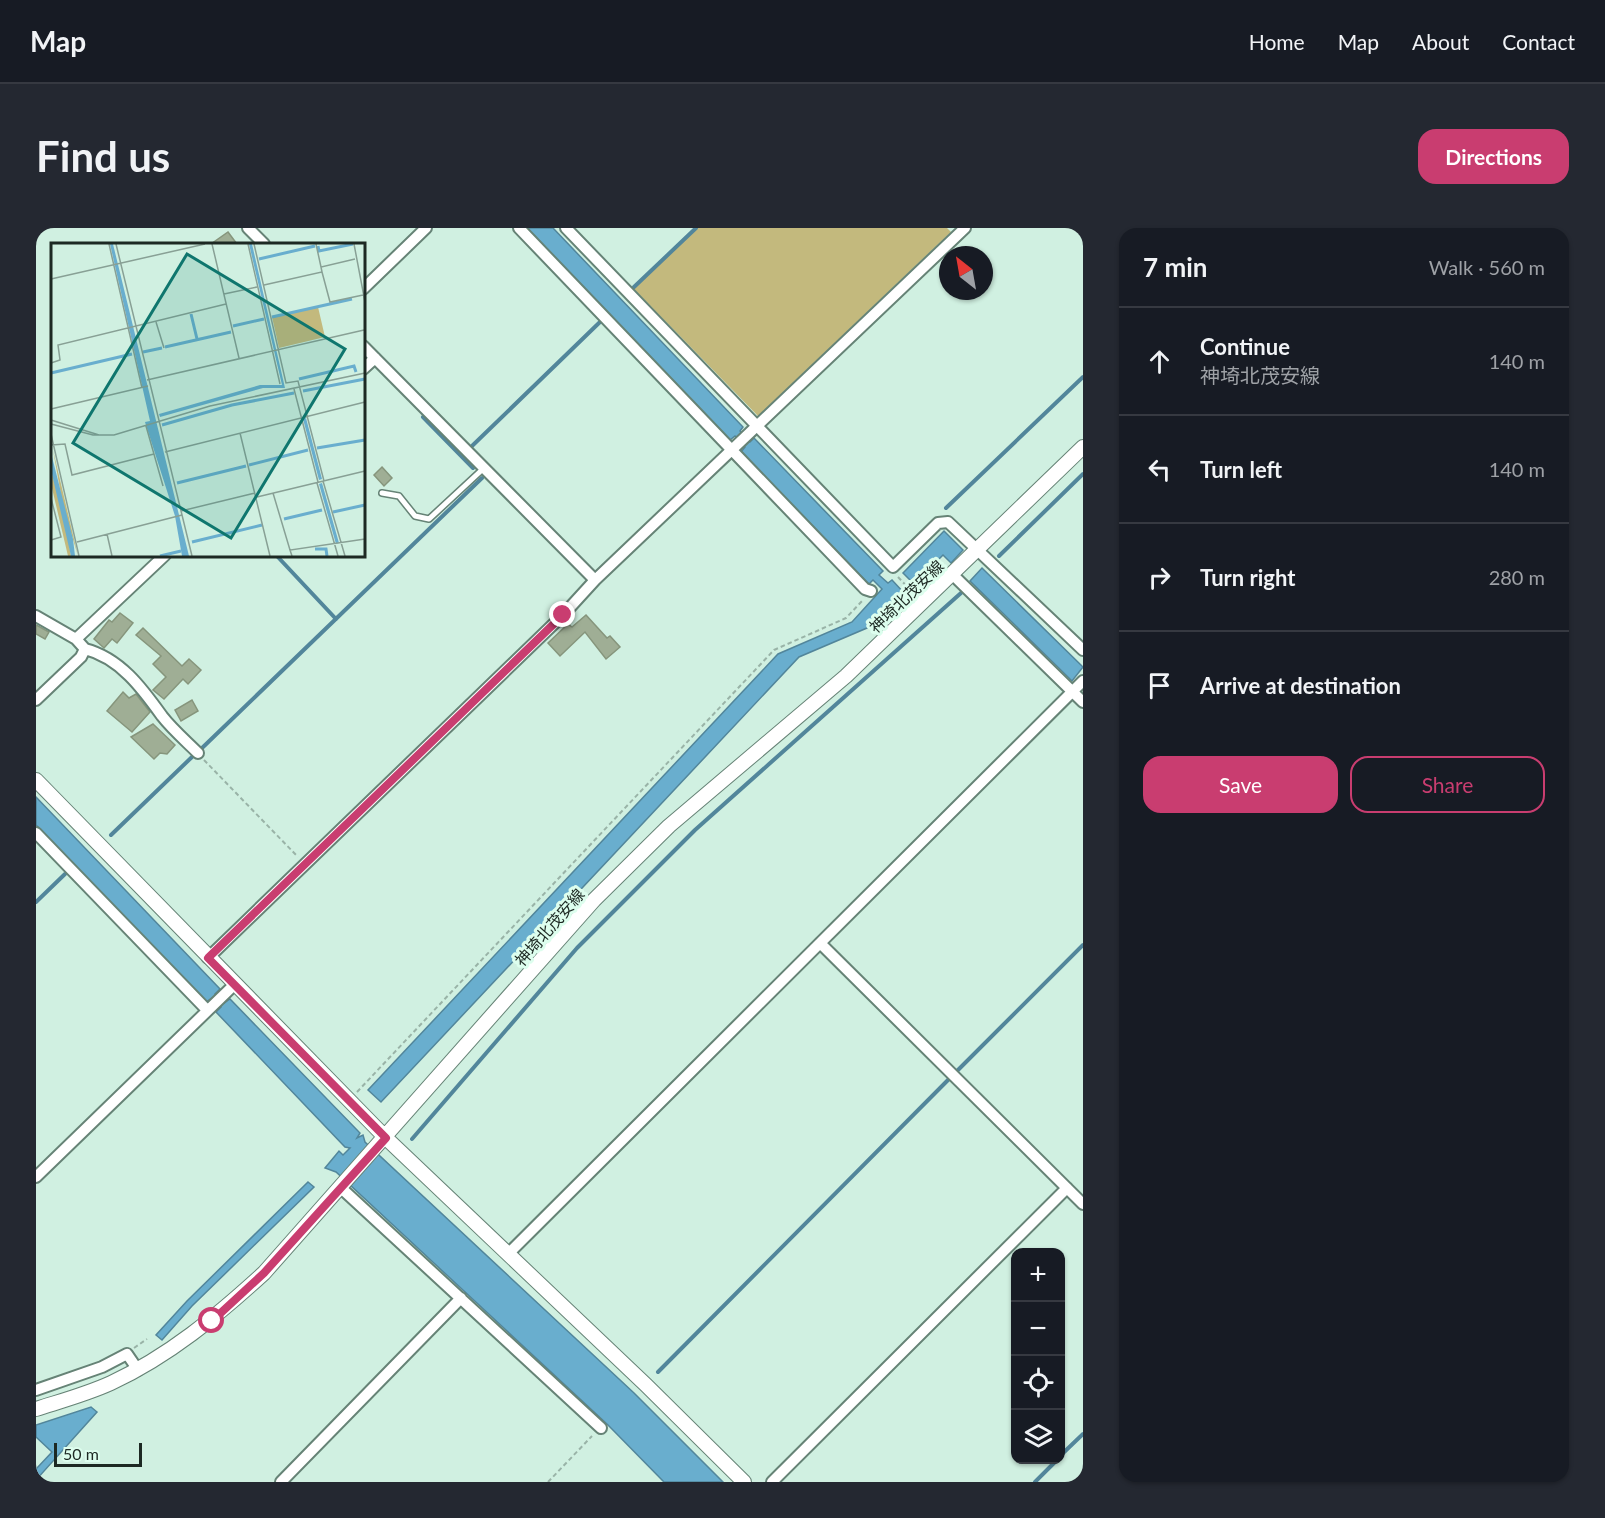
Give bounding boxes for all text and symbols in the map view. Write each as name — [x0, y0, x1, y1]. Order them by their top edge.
text: Map — [30, 24, 86, 58]
text: Home — [1249, 29, 1305, 54]
text: Map — [1338, 29, 1379, 54]
text: About — [1412, 29, 1469, 54]
text: Contact — [1502, 29, 1575, 54]
button: Directions — [1418, 129, 1569, 184]
text: Find us — [36, 131, 170, 181]
inset map — [51, 243, 364, 556]
north arrow — [939, 246, 993, 300]
text: 7 min — [1143, 251, 1207, 283]
text: Walk · 560 m — [1429, 255, 1545, 279]
text: Continue — [1200, 333, 1290, 360]
icon: ahead — [1143, 345, 1176, 378]
text: 140 m — [1489, 349, 1545, 373]
text: 神埼北茂安線 — [1200, 363, 1320, 387]
icon: left — [1143, 453, 1176, 486]
text: Turn left — [1200, 456, 1282, 483]
text: 140 m — [1489, 457, 1545, 481]
street label: 神埼北茂安線 — [865, 556, 947, 636]
icon: right — [1143, 561, 1176, 594]
text: Turn right — [1200, 564, 1295, 591]
text: 280 m — [1489, 565, 1545, 589]
route end — [549, 601, 575, 627]
icon: arrive — [1143, 669, 1176, 702]
text: Arrive at destination — [1200, 672, 1401, 699]
button: Save — [1143, 756, 1338, 813]
button: Share — [1350, 756, 1545, 813]
street label: 神埼北茂安線 — [510, 885, 588, 969]
map controls — [1011, 1248, 1065, 1464]
button: + — [1011, 1248, 1065, 1302]
button: − — [1011, 1302, 1065, 1356]
route start — [198, 1307, 224, 1333]
button: locate — [1011, 1356, 1065, 1410]
button: layers — [1011, 1410, 1065, 1464]
scale bar — [54, 1440, 142, 1468]
text: 50 m — [63, 1444, 99, 1463]

